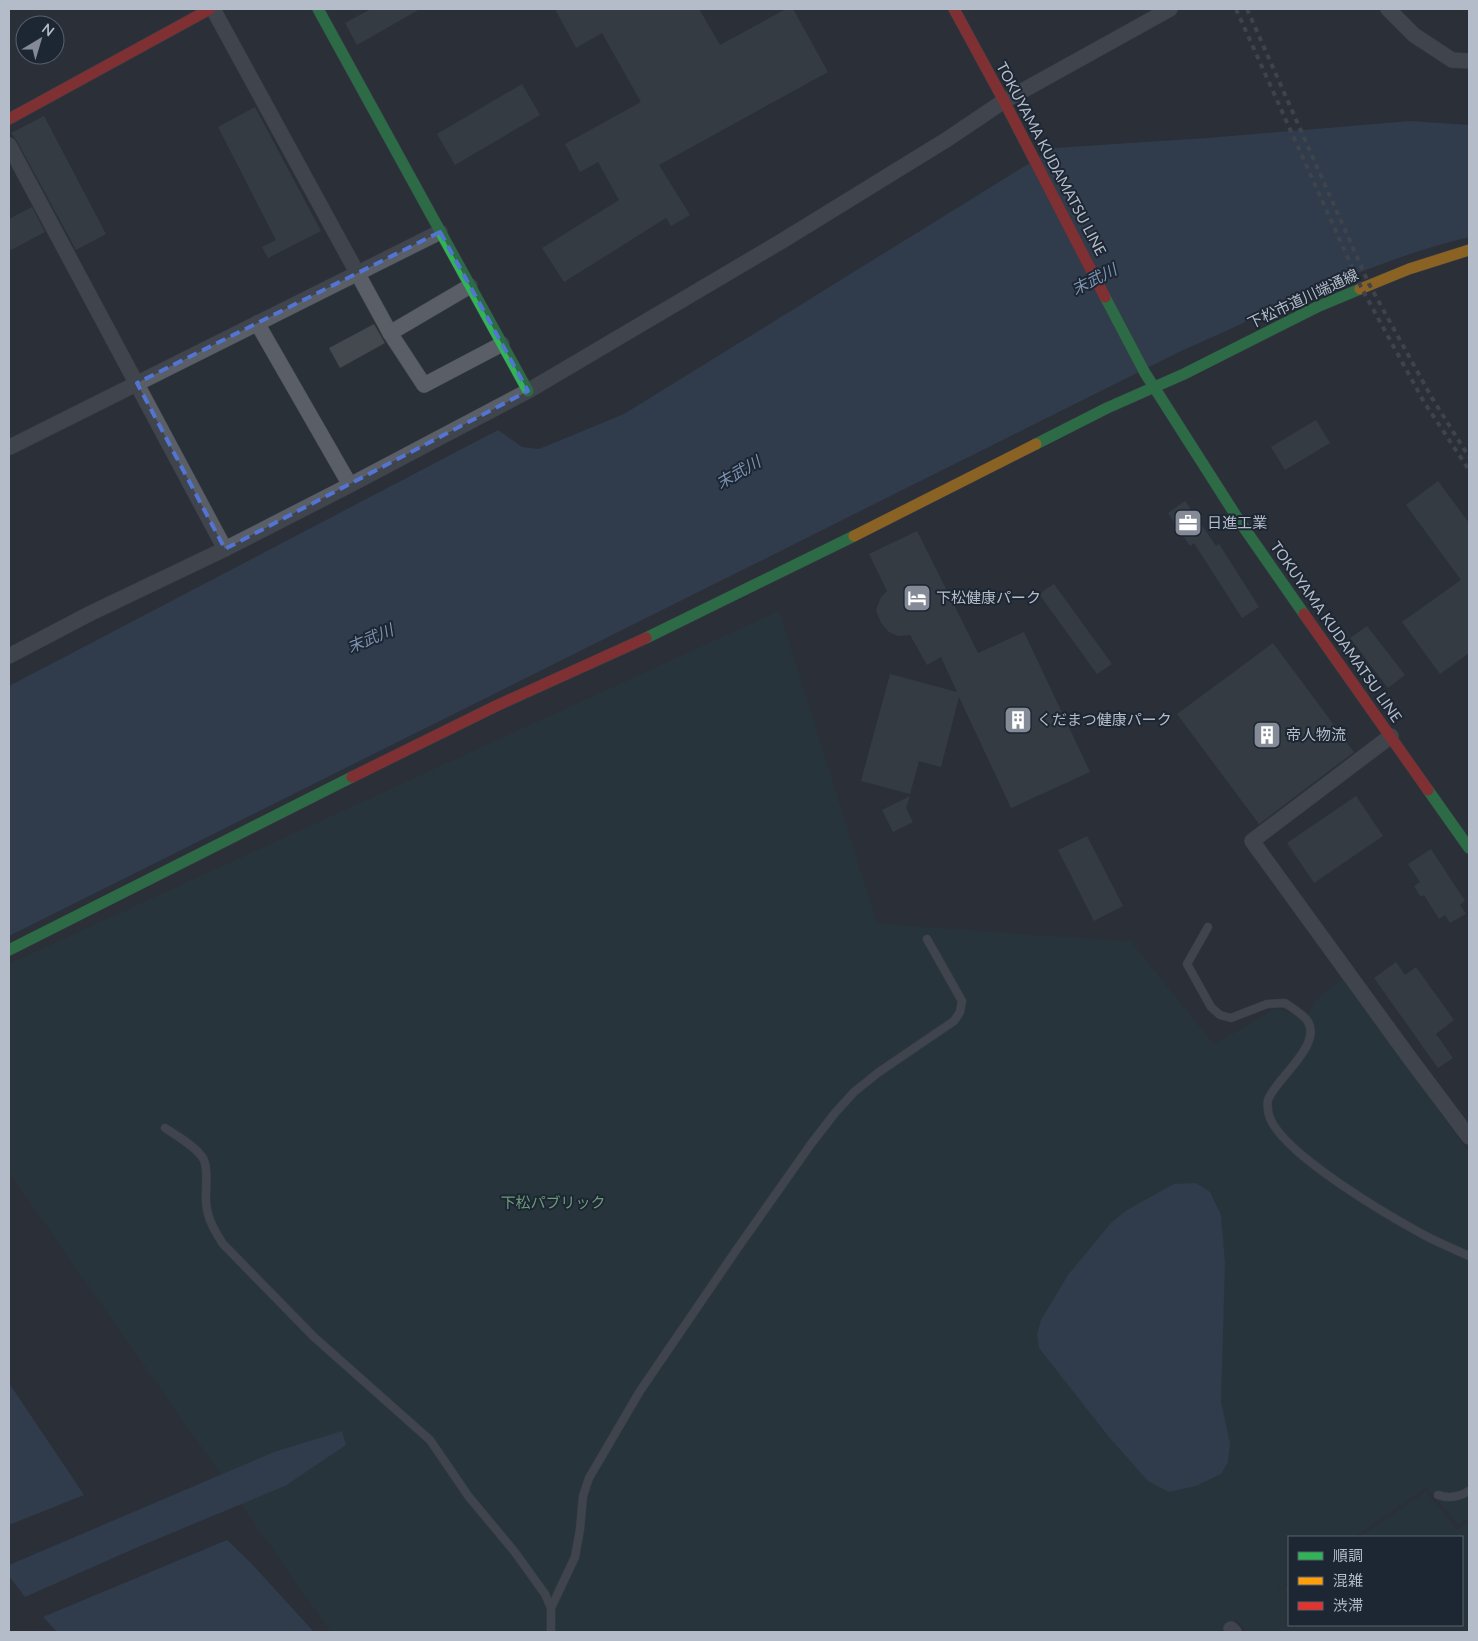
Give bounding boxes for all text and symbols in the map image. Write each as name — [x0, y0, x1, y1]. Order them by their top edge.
north arrow — [15, 15, 65, 65]
text: N — [39, 19, 58, 39]
street label: TOKUYAMA KUDAMATSU LINE — [993, 59, 1111, 258]
water label: 末武川 — [1068, 258, 1121, 298]
street label: 下松市道川端通線 — [1244, 265, 1361, 332]
water label: 末武川 — [712, 450, 765, 492]
office icon: 日進工業 — [1173, 508, 1203, 538]
place label: 日進工業 — [1207, 513, 1267, 531]
street label: TOKUYAMA KUDAMATSU LINE — [1267, 538, 1406, 725]
hotel icon: 下松健康パーク — [902, 583, 932, 613]
place label: 下松健康パーク — [936, 588, 1041, 606]
water label: 末武川 — [344, 619, 397, 656]
building icon: くだまつ健康パーク — [1003, 705, 1033, 735]
place label: くだまつ健康パーク — [1037, 710, 1172, 728]
building icon: 帝人物流 — [1252, 720, 1282, 750]
place label: 帝人物流 — [1286, 725, 1346, 743]
park label: 下松パブリック — [500, 1193, 606, 1211]
legend — [1288, 1536, 1463, 1626]
text: 順調 — [1333, 1546, 1363, 1564]
text: 混雑 — [1333, 1571, 1363, 1589]
text: 渋滞 — [1333, 1596, 1363, 1614]

